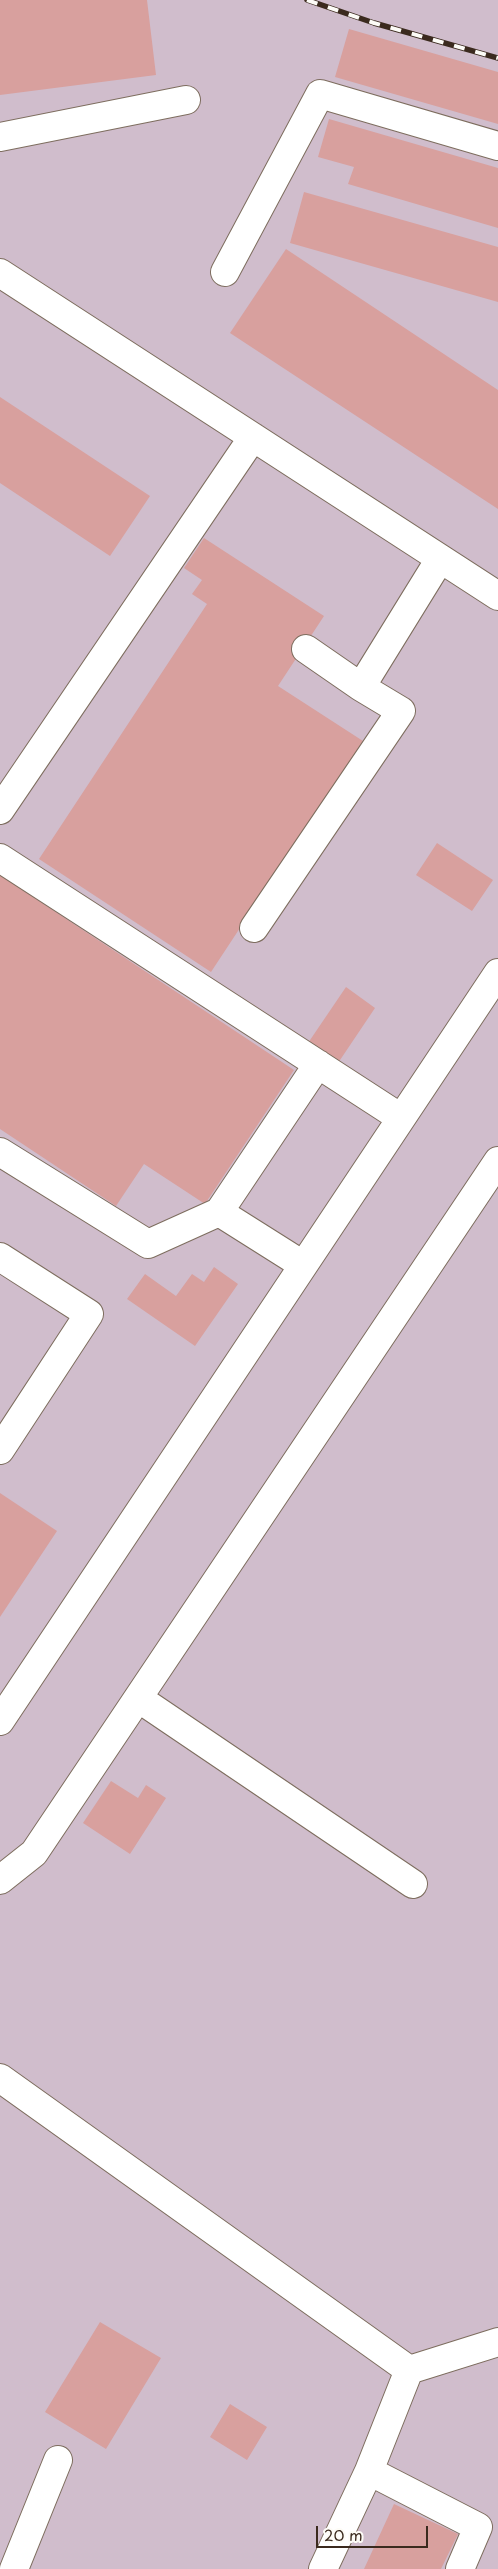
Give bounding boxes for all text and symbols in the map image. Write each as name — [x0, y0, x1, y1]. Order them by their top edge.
scale bar — [318, 2516, 430, 2548]
text: 20 m — [324, 2523, 363, 2546]

